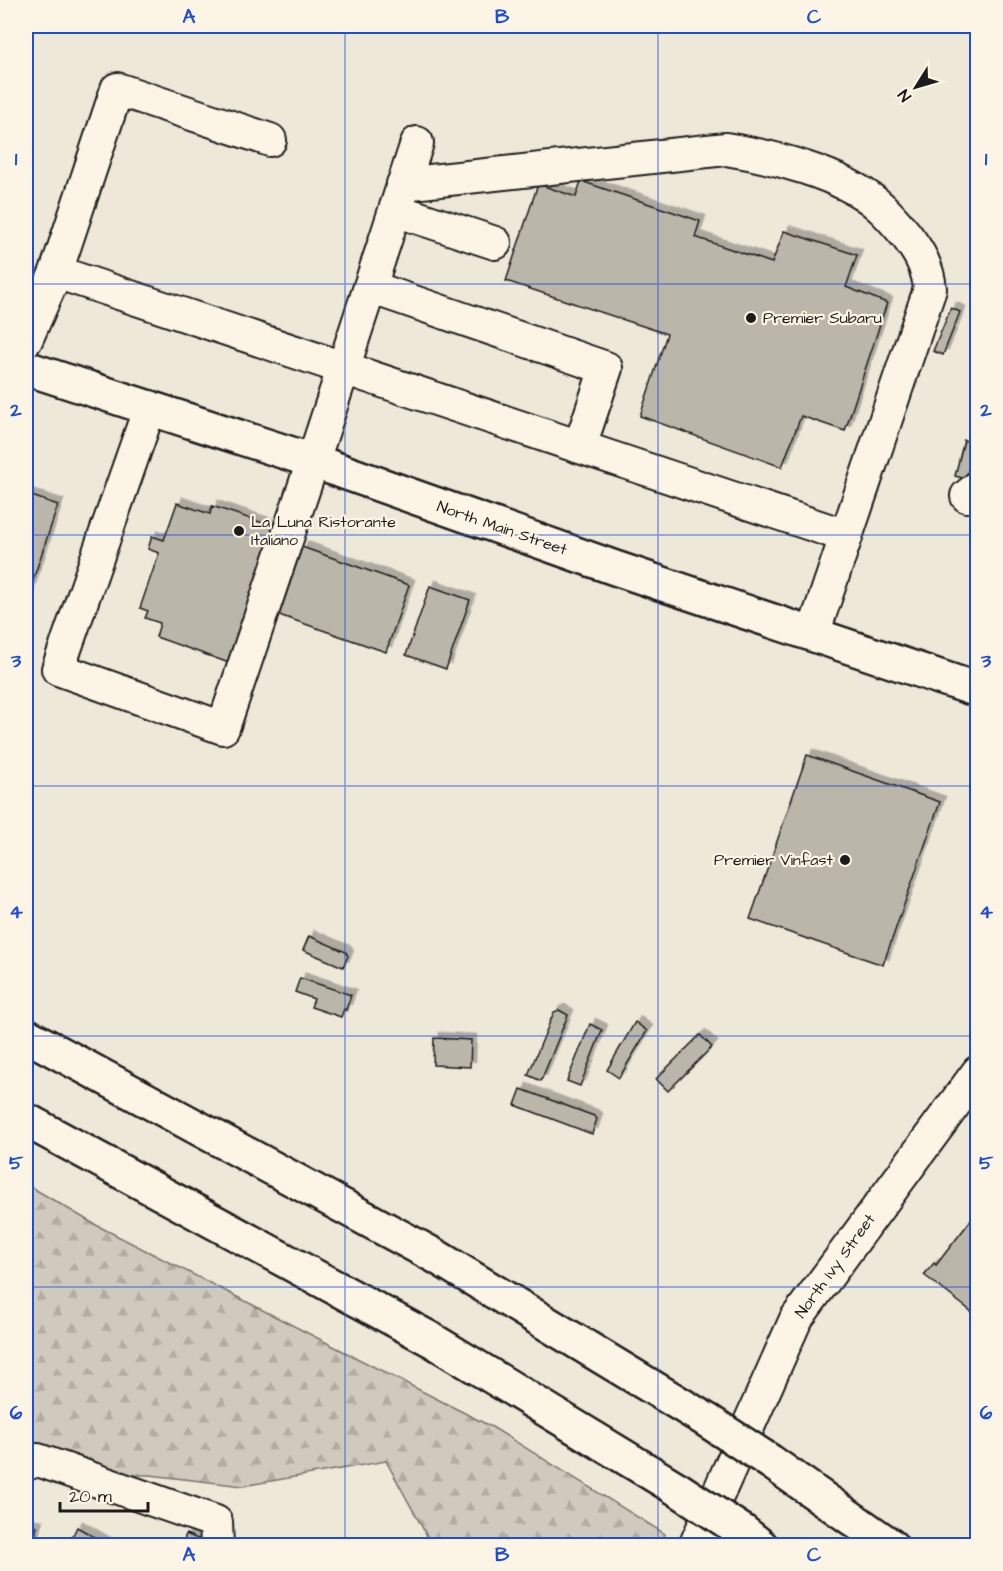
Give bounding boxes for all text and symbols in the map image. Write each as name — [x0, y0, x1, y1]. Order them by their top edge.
text: A — [183, 3, 196, 31]
text: B — [495, 3, 510, 31]
text: C — [807, 3, 822, 31]
north arrow — [886, 57, 946, 117]
text: N — [893, 85, 917, 106]
text: 1 — [15, 145, 18, 173]
text: 1 — [985, 145, 988, 173]
place label: Premier Subaru — [763, 307, 882, 329]
marker: Premier Subaru — [744, 311, 758, 325]
text: 2 — [9, 396, 22, 424]
text: 2 — [979, 396, 992, 424]
street label: North Main Street — [434, 495, 570, 561]
place label: La Luna Ristorante Italiano — [251, 511, 396, 551]
marker: La Luna Ristorante Italiano — [232, 524, 246, 538]
text: 3 — [10, 647, 22, 675]
text: 3 — [980, 647, 992, 675]
place label: Premier Vinfast — [714, 849, 834, 871]
marker: Premier Vinfast — [838, 853, 852, 867]
text: 4 — [9, 898, 23, 926]
text: 4 — [979, 898, 993, 926]
text: 5 — [9, 1149, 24, 1177]
text: 5 — [979, 1149, 994, 1177]
street label: North Ivy Street — [790, 1209, 881, 1323]
text: 6 — [10, 1399, 23, 1427]
text: 6 — [980, 1399, 993, 1427]
scale bar — [60, 1475, 148, 1513]
text: 20 m — [69, 1484, 112, 1509]
text: A — [183, 1541, 196, 1569]
text: B — [495, 1541, 510, 1569]
text: C — [807, 1541, 822, 1569]

